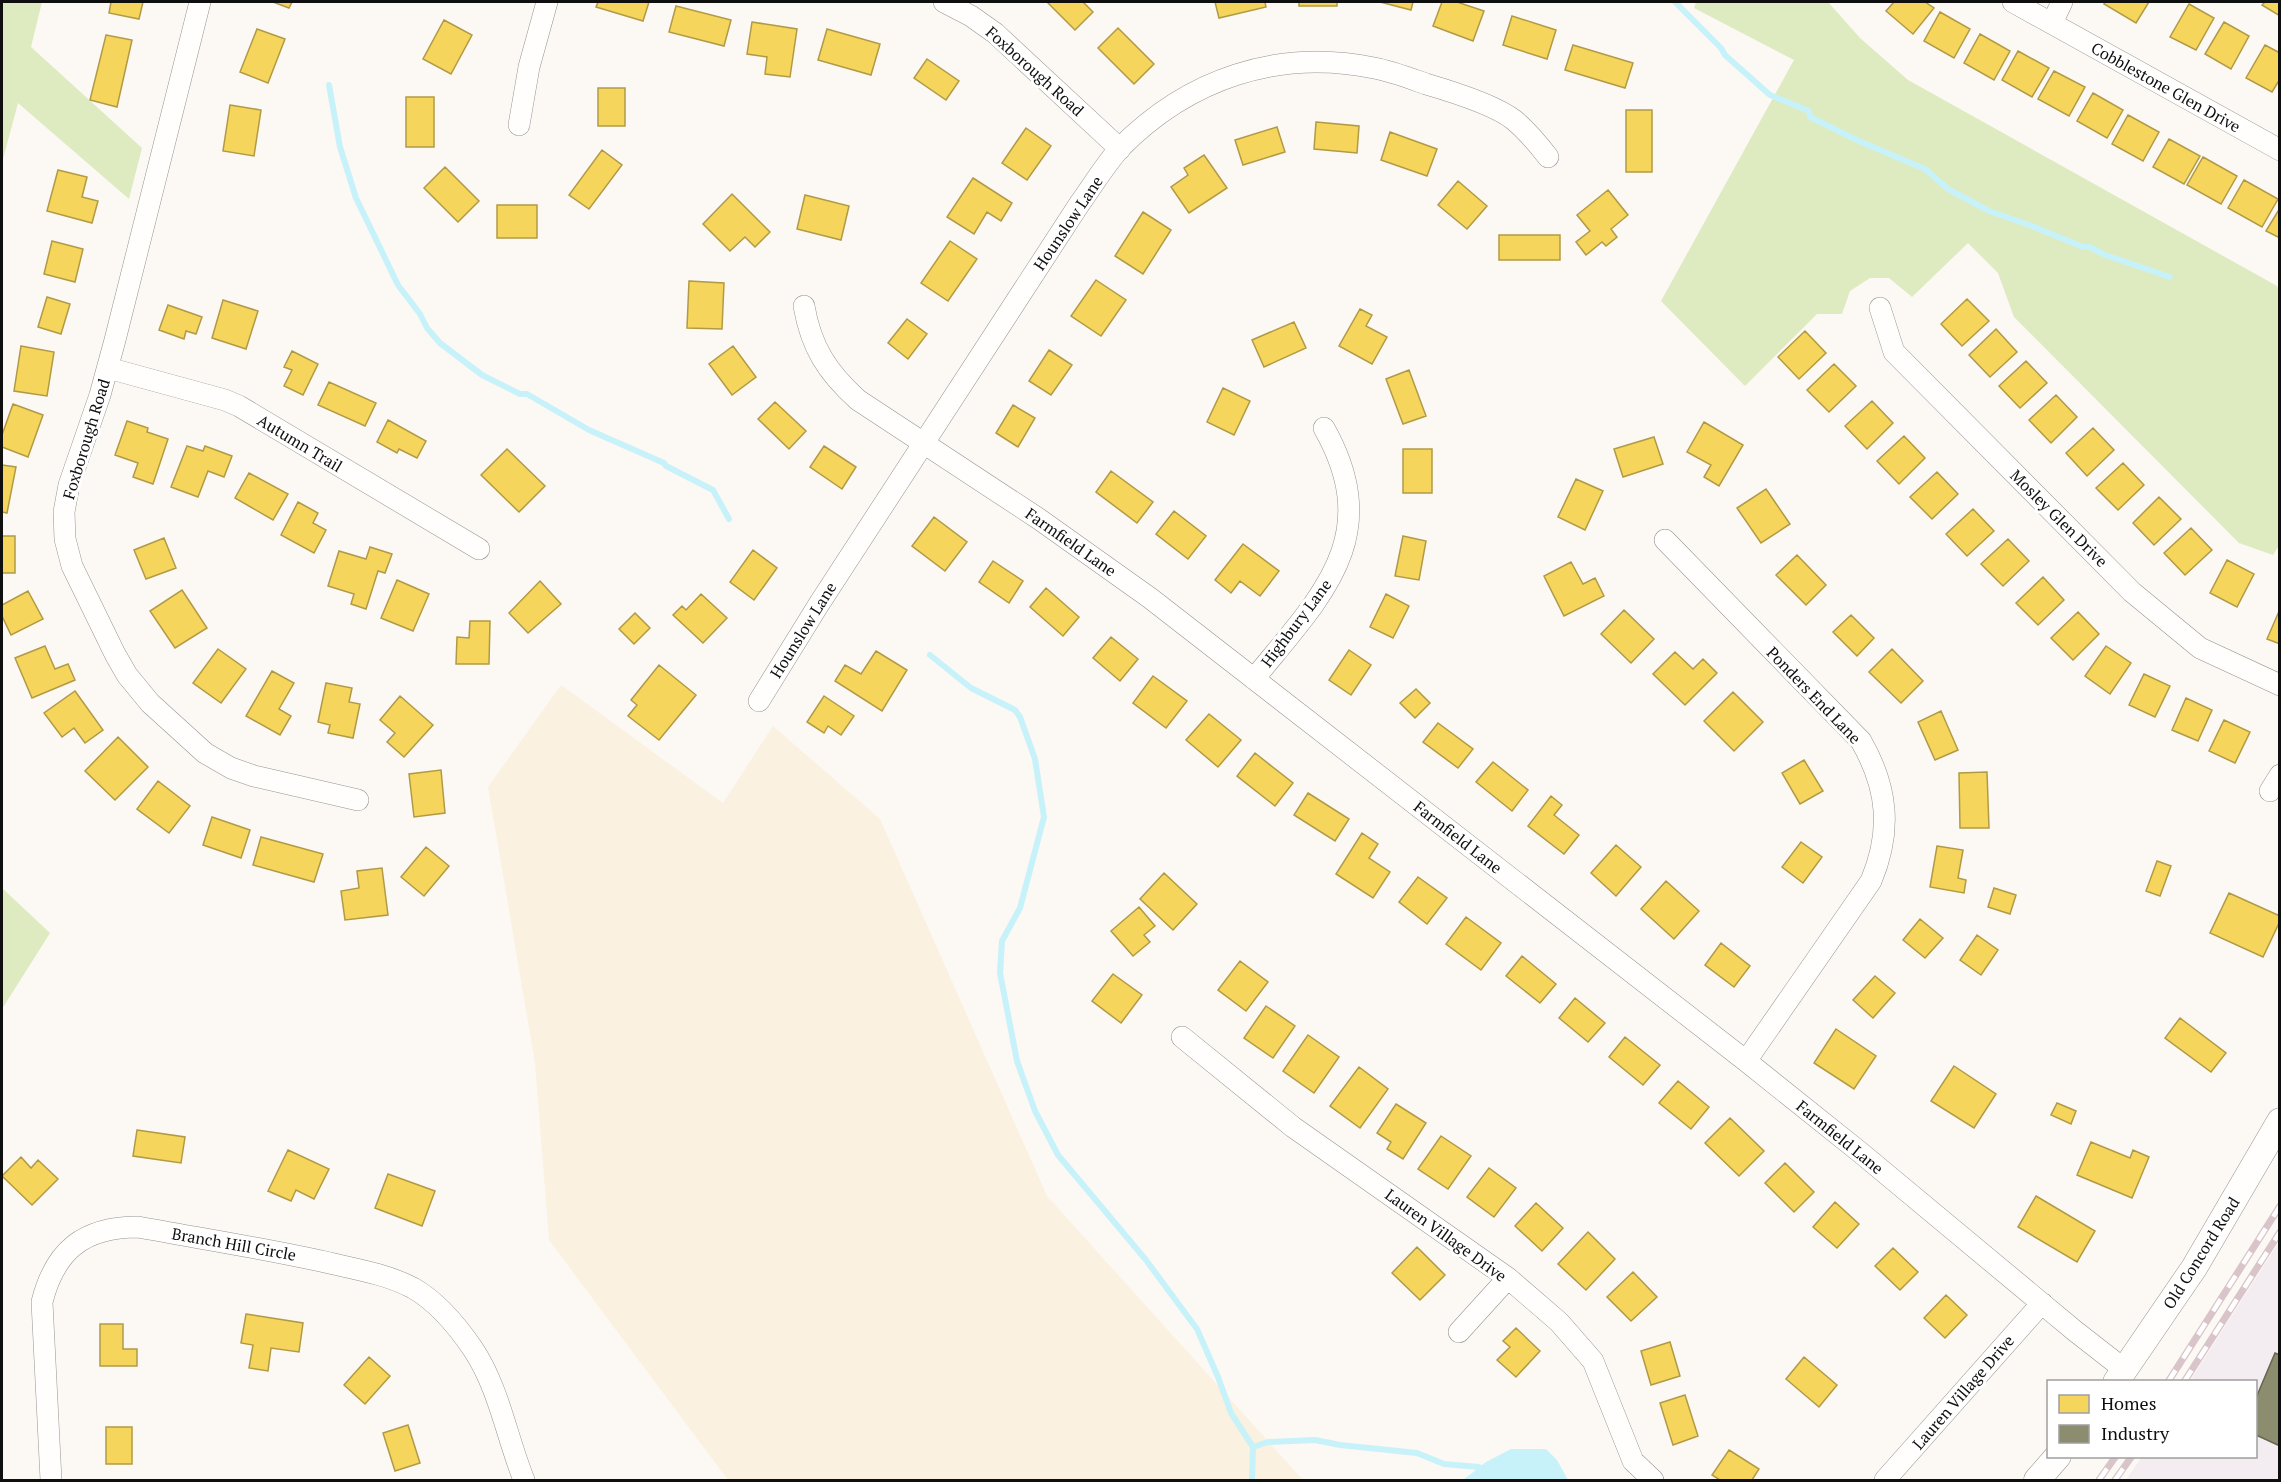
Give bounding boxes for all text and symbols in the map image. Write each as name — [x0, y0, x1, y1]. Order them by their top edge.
street label: Foxborough Road — [981, 21, 1089, 121]
street label: Cobblestone Glen Drive — [2087, 37, 2245, 137]
street label: Hounslow Lane — [1028, 171, 1108, 275]
street label: Foxborough Road — [57, 376, 115, 502]
street label: Autumn Trail — [253, 409, 347, 477]
street label: Mosley Glen Drive — [2005, 464, 2113, 572]
street label: Farmfield Lane — [1021, 502, 1121, 582]
street label: Highbury Lane — [1256, 574, 1336, 672]
street label: Hounslow Lane — [765, 578, 841, 682]
street label: Ponders End Lane — [1762, 642, 1866, 748]
street label: Farmfield Lane — [1409, 796, 1507, 878]
street label: Farmfield Lane — [1792, 1095, 1888, 1179]
street label: Lauren Village Drive — [1381, 1183, 1511, 1287]
street label: Old Concord Road — [2158, 1193, 2244, 1313]
street label: Branch Hill Circle — [170, 1222, 298, 1266]
street label: Lauren Village Drive — [1907, 1330, 2019, 1454]
legend — [2047, 1380, 2257, 1458]
text: Homes — [2101, 1391, 2156, 1415]
text: Industry — [2101, 1421, 2170, 1445]

